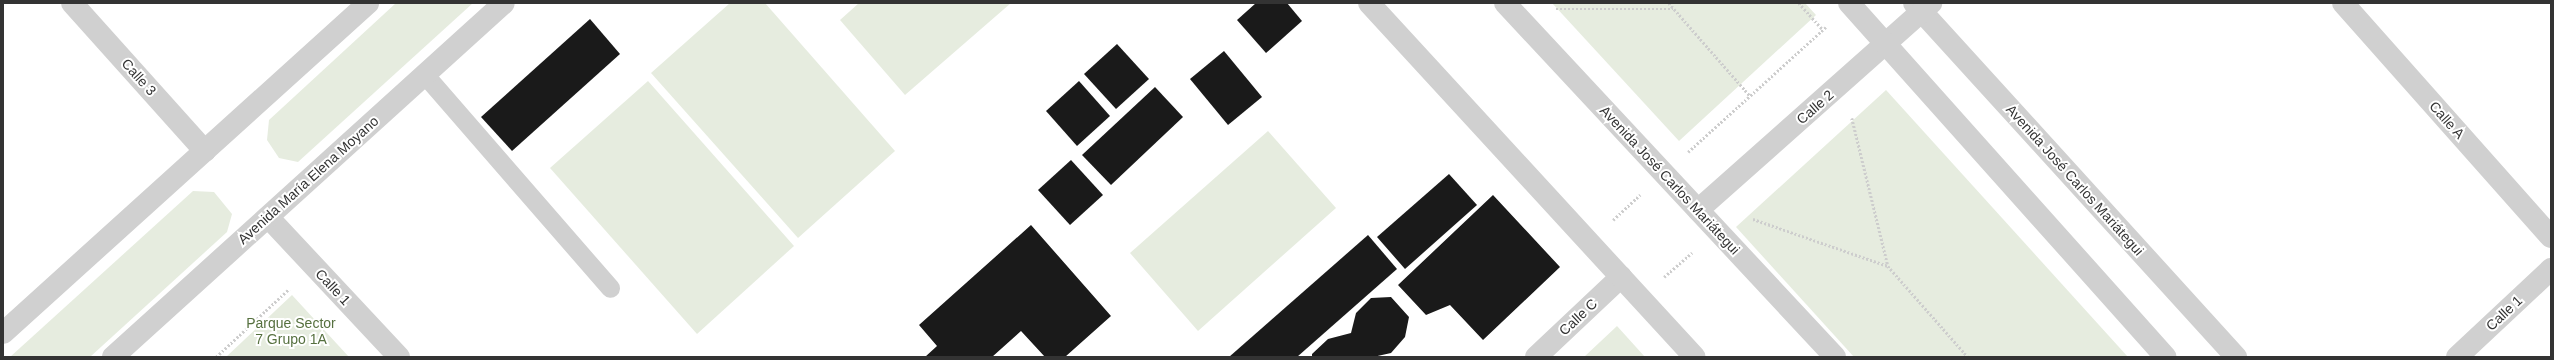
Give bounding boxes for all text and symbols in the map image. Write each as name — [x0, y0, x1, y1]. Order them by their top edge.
street label: Calle 3 — [118, 55, 160, 99]
street label: Calle 2 — [1793, 86, 1837, 128]
street label: Calle A — [2426, 98, 2468, 142]
street label: Avenida José Carlos Mariátegui — [2003, 101, 2147, 259]
street label: Avenida José Carlos Mariátegui — [1597, 102, 1743, 258]
street label: Avenida María Elena Moyano — [234, 112, 382, 248]
street label: Calle 1 — [312, 265, 354, 309]
street label: Calle 1 — [2482, 292, 2526, 334]
street label: Calle C — [1555, 295, 1601, 339]
park label: Parque Sector 7 Grupo 1A — [246, 315, 336, 348]

